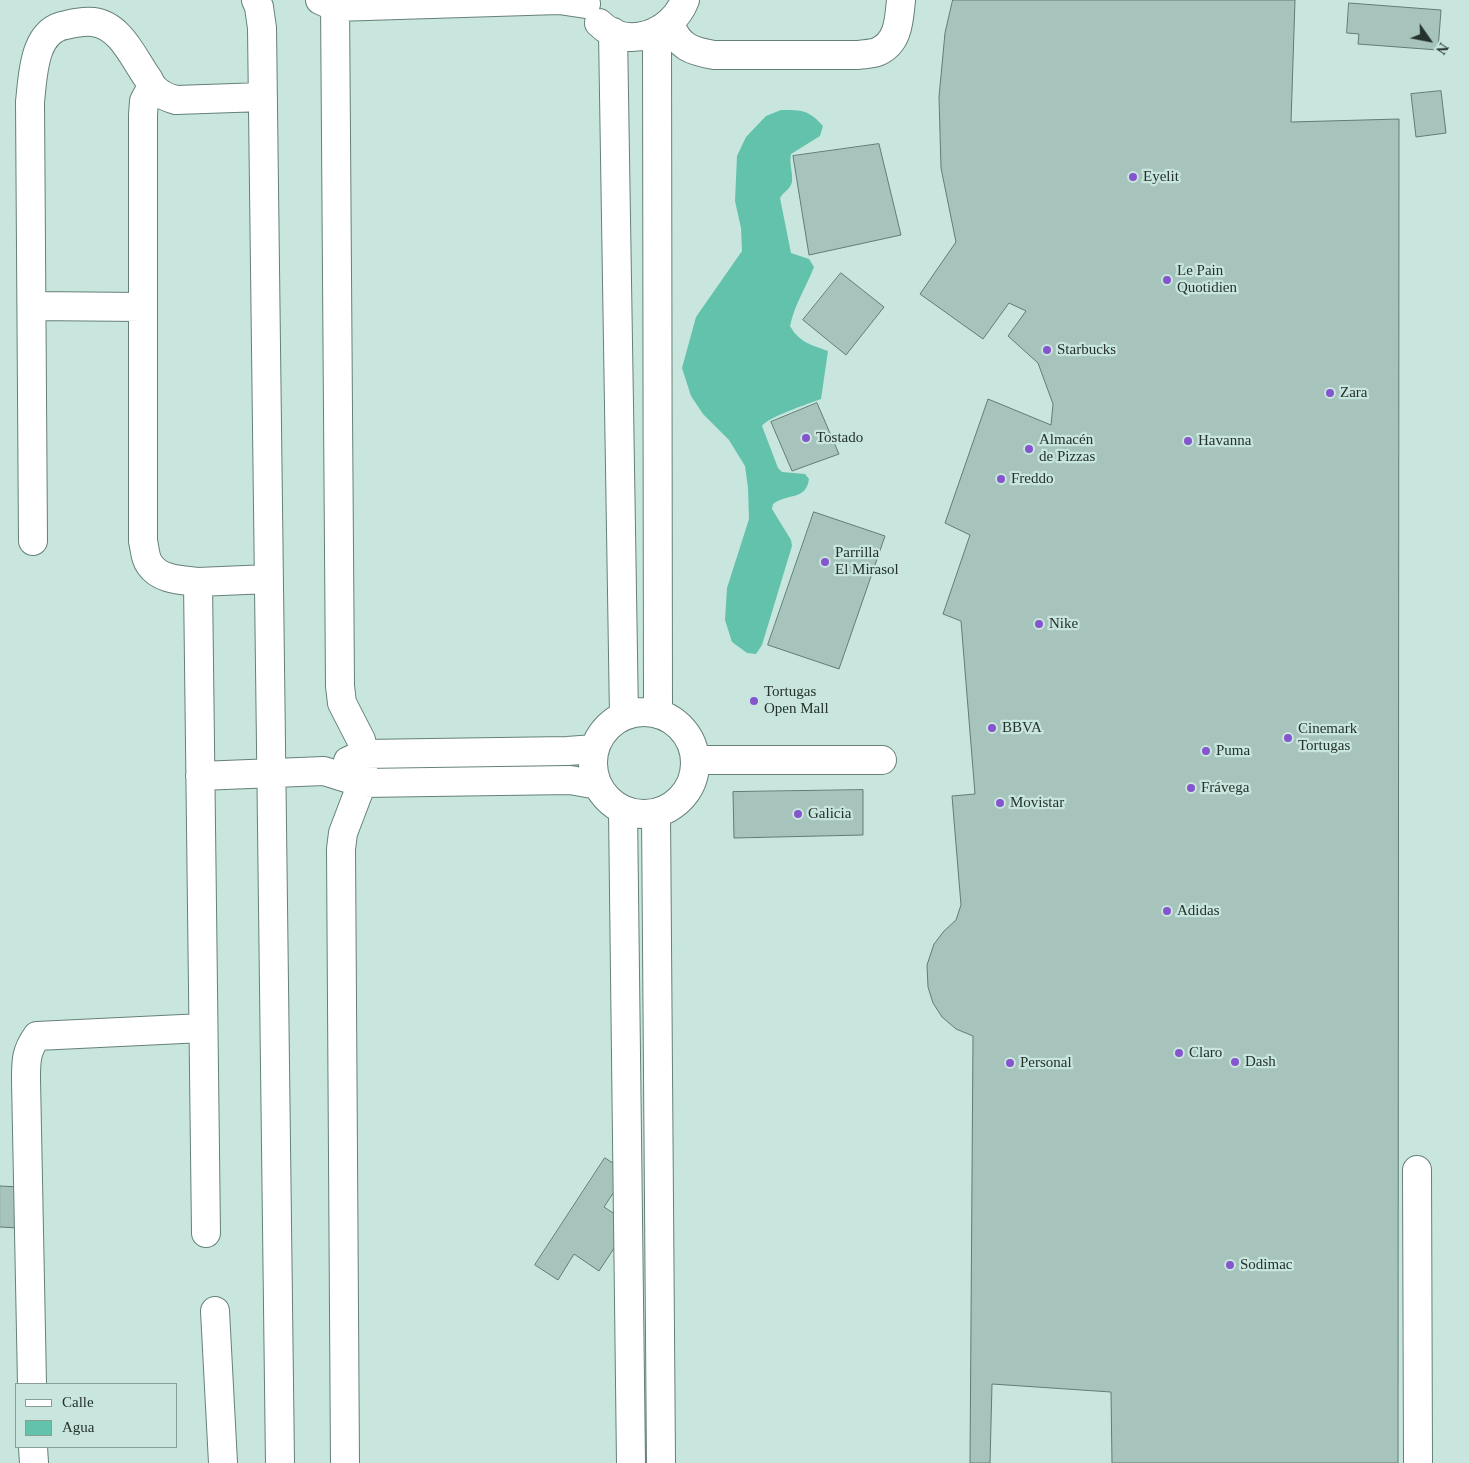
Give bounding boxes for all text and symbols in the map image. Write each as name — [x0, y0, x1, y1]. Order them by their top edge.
north arrow — [1404, 15, 1454, 65]
text: N — [1433, 40, 1451, 57]
place label: Eyelit — [1143, 168, 1179, 186]
marker: Eyelit — [1127, 171, 1139, 183]
place label: Le Pain Quotidien — [1177, 262, 1237, 297]
marker: Le Pain Quotidien — [1161, 274, 1173, 286]
place label: Starbucks — [1057, 341, 1116, 359]
marker: Starbucks — [1041, 344, 1053, 356]
place label: Zara — [1340, 384, 1367, 402]
marker: Zara — [1324, 387, 1336, 399]
place label: Tostado — [816, 429, 863, 447]
place label: Almacén de Pizzas — [1039, 431, 1095, 466]
marker: Tostado — [800, 432, 812, 444]
place label: Havanna — [1198, 432, 1251, 450]
marker: Havanna — [1182, 435, 1194, 447]
marker: Almacén de Pizzas — [1023, 443, 1035, 455]
place label: Freddo — [1011, 470, 1053, 488]
marker: Freddo — [995, 473, 1007, 485]
place label: Parrilla El Mirasol — [835, 544, 899, 579]
marker: Parrilla El Mirasol — [819, 556, 831, 568]
place label: Nike — [1049, 615, 1078, 633]
marker: Nike — [1033, 618, 1045, 630]
place label: Tortugas Open Mall — [764, 683, 829, 718]
marker: Tortugas Open Mall — [748, 695, 760, 707]
place label: BBVA — [1002, 719, 1042, 737]
place label: Cinemark Tortugas — [1298, 720, 1357, 755]
marker: BBVA — [986, 722, 998, 734]
marker: Cinemark Tortugas — [1282, 732, 1294, 744]
place label: Puma — [1216, 742, 1250, 760]
marker: Puma — [1200, 745, 1212, 757]
place label: Frávega — [1201, 779, 1249, 797]
marker: Frávega — [1185, 782, 1197, 794]
place label: Movistar — [1010, 794, 1064, 812]
marker: Movistar — [994, 797, 1006, 809]
place label: Galicia — [808, 805, 851, 823]
marker: Galicia — [792, 808, 804, 820]
place label: Adidas — [1177, 902, 1219, 920]
marker: Adidas — [1161, 905, 1173, 917]
place label: Claro — [1189, 1044, 1222, 1062]
marker: Claro — [1173, 1047, 1185, 1059]
place label: Dash — [1245, 1053, 1276, 1071]
place label: Personal — [1020, 1054, 1072, 1072]
marker: Dash — [1229, 1056, 1241, 1068]
marker: Personal — [1004, 1057, 1016, 1069]
place label: Sodimac — [1240, 1256, 1292, 1274]
marker: Sodimac — [1224, 1259, 1236, 1271]
legend — [15, 1383, 178, 1448]
text: Calle — [62, 1394, 94, 1410]
text: Agua — [62, 1419, 95, 1435]

